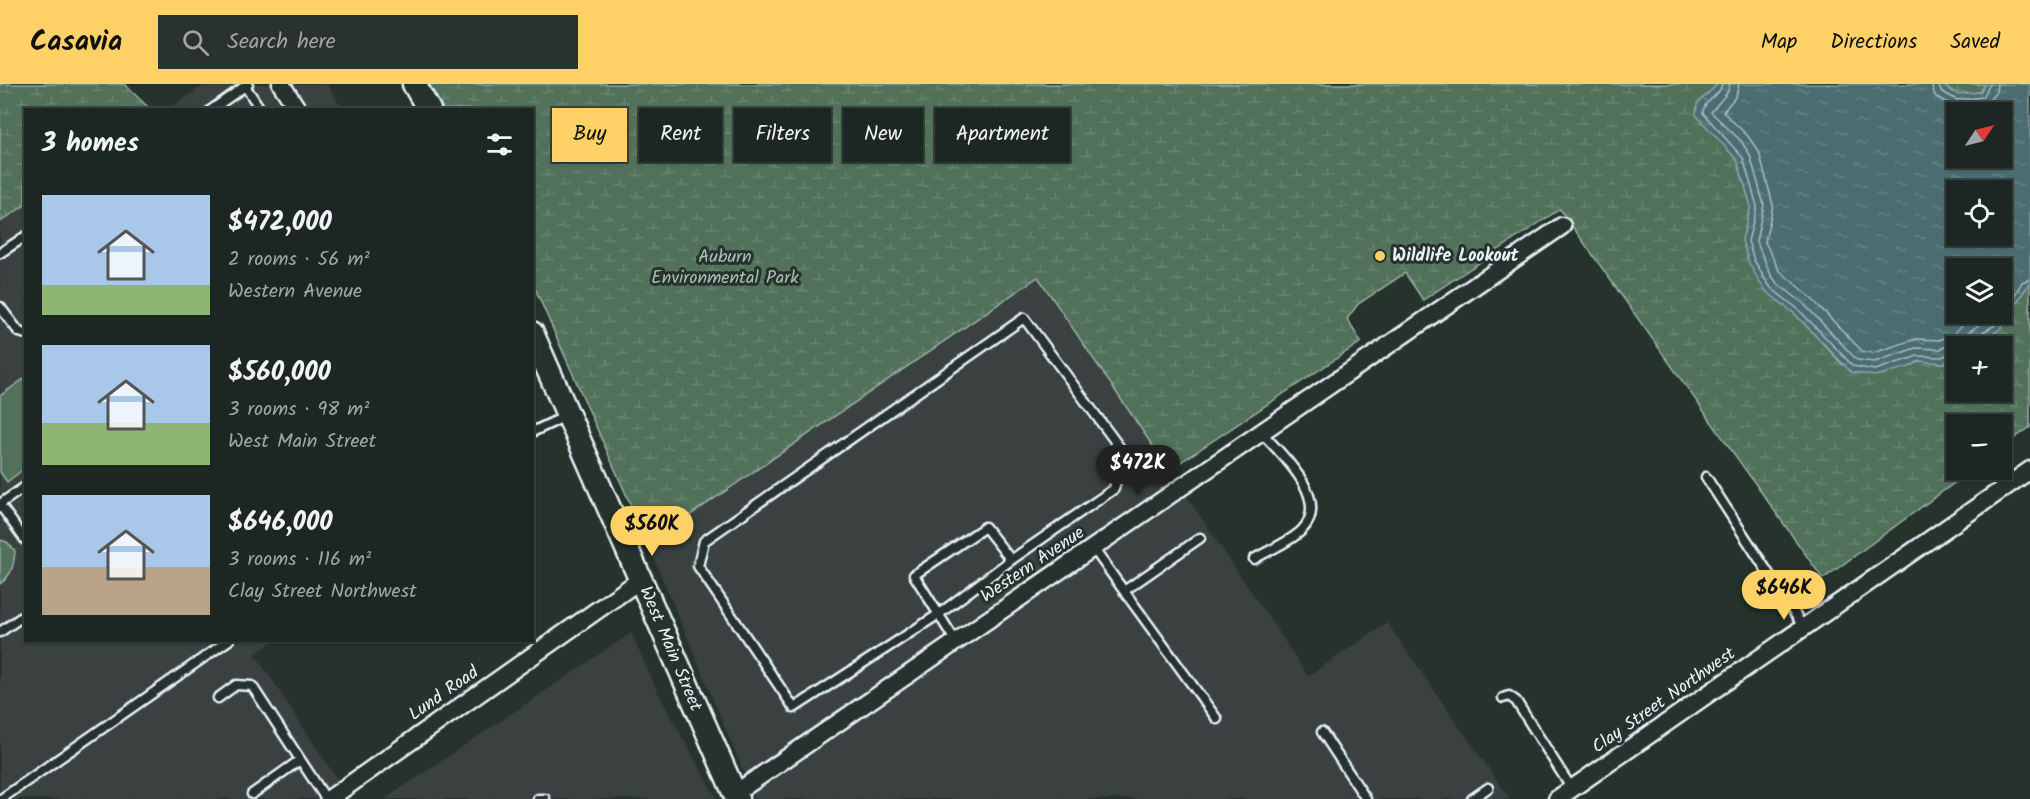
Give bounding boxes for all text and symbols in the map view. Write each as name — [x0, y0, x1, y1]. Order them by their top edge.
search box — [158, 15, 578, 69]
text: Casavia — [30, 20, 122, 65]
text: Search here — [227, 25, 336, 60]
icon: search — [179, 26, 212, 59]
text: Map — [1761, 26, 1797, 59]
text: Directions — [1830, 26, 1917, 59]
text: Saved — [1950, 26, 2000, 59]
north arrow — [1946, 102, 2012, 168]
map controls — [1946, 102, 2012, 480]
chip: Buy — [552, 108, 627, 162]
chip: Rent — [639, 108, 722, 162]
chip: Filters — [734, 108, 831, 162]
chip: New — [843, 108, 923, 162]
chip: Apartment — [935, 108, 1070, 162]
text: 3 homes — [42, 123, 139, 165]
icon: filters — [483, 128, 516, 161]
button: locate — [1946, 180, 2012, 246]
text: $472,000 — [228, 202, 332, 244]
icon: home — [90, 219, 162, 291]
place label: Wildlife Lookout — [1392, 242, 1519, 271]
park label: Auburn Environmental Park — [651, 243, 799, 293]
text: 2 rooms · 56 m² — [228, 244, 370, 276]
marker: Wildlife Lookout — [1373, 249, 1387, 263]
button: layers — [1946, 258, 2012, 324]
text: Western Avenue — [228, 276, 362, 308]
button: + — [1946, 336, 2012, 402]
text: $560,000 — [228, 352, 331, 394]
icon: home — [90, 369, 162, 441]
text: 3 rooms · 98 m² — [228, 394, 369, 426]
button: − — [1946, 414, 2012, 480]
text: West Main Street — [228, 426, 376, 458]
pin: $472K — [1096, 445, 1180, 496]
text: $472K — [1110, 448, 1166, 480]
text: $646,000 — [228, 502, 333, 544]
pin: $560K — [610, 506, 694, 557]
text: $560K — [624, 509, 680, 541]
icon: home — [90, 519, 162, 591]
street label: Western Avenue — [975, 519, 1091, 611]
text: 3 rooms · 116 m² — [228, 544, 371, 576]
pin: $646K — [1742, 570, 1826, 621]
text: $646K — [1756, 573, 1812, 605]
text: Clay Street Northwest — [228, 576, 417, 608]
street label: West Main Street — [631, 582, 710, 717]
street label: Clay Street Northwest — [1586, 640, 1743, 762]
street label: Lund Road — [403, 658, 486, 729]

